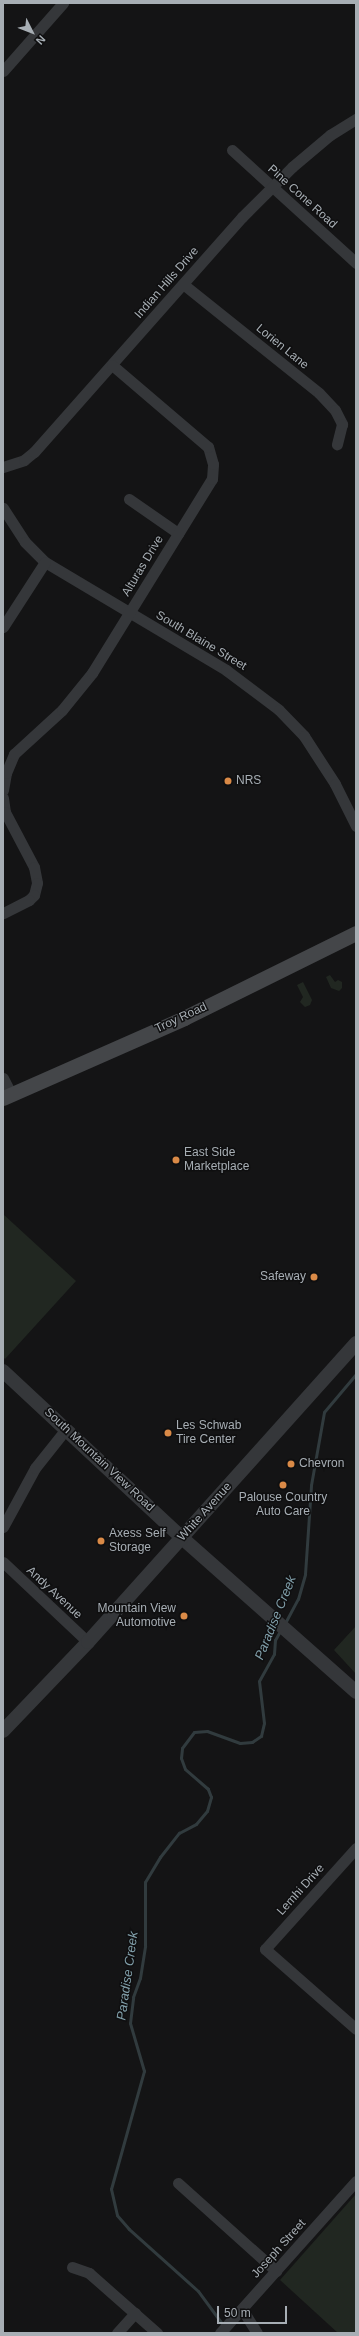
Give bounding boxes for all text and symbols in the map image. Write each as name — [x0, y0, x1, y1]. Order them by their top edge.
north arrow — [12, 12, 52, 52]
text: N — [34, 33, 48, 47]
street label: Pine Cone Road — [264, 162, 340, 232]
street label: Indian Hills Drive — [132, 244, 202, 322]
street label: Lorien Lane — [253, 321, 311, 373]
street label: Alturas Drive — [119, 533, 167, 599]
street label: South Blaine Street — [153, 608, 249, 674]
place label: NRS — [236, 774, 261, 788]
marker: NRS — [223, 776, 233, 786]
street label: Troy Road — [153, 1000, 209, 1036]
place label: East Side Marketplace — [184, 1146, 249, 1174]
marker: East Side Marketplace — [171, 1155, 181, 1165]
place label: Safeway — [260, 1270, 306, 1284]
marker: Safeway — [309, 1272, 319, 1282]
street label: South Mountain View Road — [41, 1405, 157, 1515]
place label: Les Schwab Tire Center — [176, 1419, 241, 1447]
marker: Les Schwab Tire Center — [163, 1428, 173, 1438]
place label: Chevron — [299, 1457, 344, 1471]
marker: Chevron — [286, 1459, 296, 1469]
street label: White Avenue — [175, 1480, 235, 1544]
marker: Palouse Country Auto Care — [278, 1480, 288, 1490]
place label: Palouse Country Auto Care — [239, 1491, 327, 1519]
place label: Axess Self Storage — [109, 1527, 166, 1555]
marker: Axess Self Storage — [96, 1536, 106, 1546]
street label: Andy Avenue — [23, 1563, 85, 1623]
water label: Paradise Creek — [252, 1574, 300, 1662]
place label: Mountain View Automotive — [98, 1602, 176, 1630]
marker: Mountain View Automotive — [179, 1611, 189, 1621]
street label: Lemhi Drive — [274, 1861, 328, 1919]
water label: Paradise Creek — [114, 1931, 142, 2021]
street label: Joseph Street — [249, 2217, 309, 2281]
scale bar — [219, 2298, 289, 2324]
text: 50 m — [224, 2306, 251, 2320]

